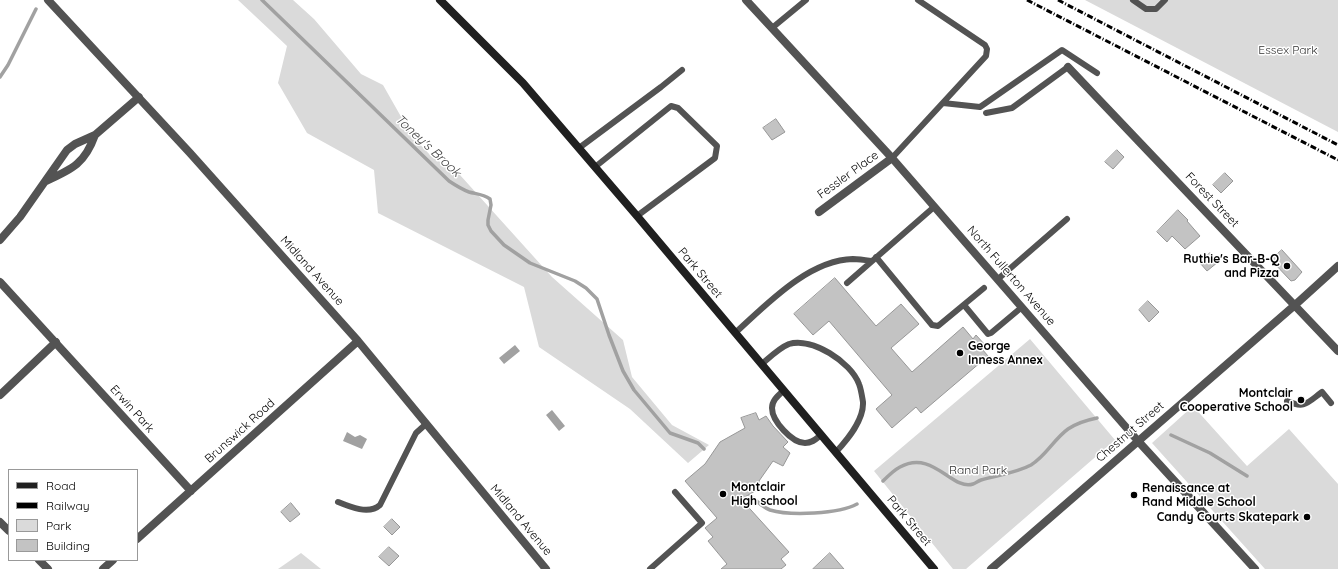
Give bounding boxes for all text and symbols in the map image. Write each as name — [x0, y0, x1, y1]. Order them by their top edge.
park label: Essex Park — [1258, 43, 1318, 57]
water label: Toney's Brook — [392, 112, 464, 180]
street label: Fessler Place — [815, 148, 881, 202]
street label: Forest Street — [1182, 170, 1242, 230]
street label: North Fullerton Avenue — [964, 223, 1058, 329]
street label: Midland Avenue — [277, 233, 347, 309]
street label: Park Street — [675, 245, 725, 301]
place label: Ruthie's Bar-B-Q and Pizza — [1183, 252, 1279, 280]
marker: Ruthie's Bar-B-Q and Pizza — [1282, 261, 1292, 271]
place label: George Inness Annex — [968, 339, 1043, 367]
marker: George Inness Annex — [955, 348, 965, 358]
street label: Erwin Park — [107, 382, 157, 436]
place label: Montclair Cooperative School — [1180, 386, 1293, 414]
marker: Montclair Cooperative School — [1296, 395, 1306, 405]
street label: Brunswick Road — [202, 396, 278, 466]
street label: Chestnut Street — [1093, 399, 1167, 465]
park label: Rand Park — [949, 463, 1007, 477]
legend — [8, 469, 138, 561]
text: Road — [46, 478, 76, 493]
place label: Montclair High school — [731, 480, 798, 508]
place label: Renaissance at Rand Middle School — [1142, 481, 1256, 509]
street label: Midland Avenue — [487, 482, 555, 558]
marker: Montclair High school — [718, 489, 728, 499]
marker: Renaissance at Rand Middle School — [1129, 490, 1139, 500]
street label: Park Street — [884, 493, 934, 549]
text: Railway — [46, 498, 90, 513]
place label: Candy Courts Skatepark — [1157, 510, 1299, 524]
marker: Candy Courts Skatepark — [1302, 512, 1312, 522]
text: Park — [46, 518, 71, 533]
text: Building — [46, 538, 90, 553]

